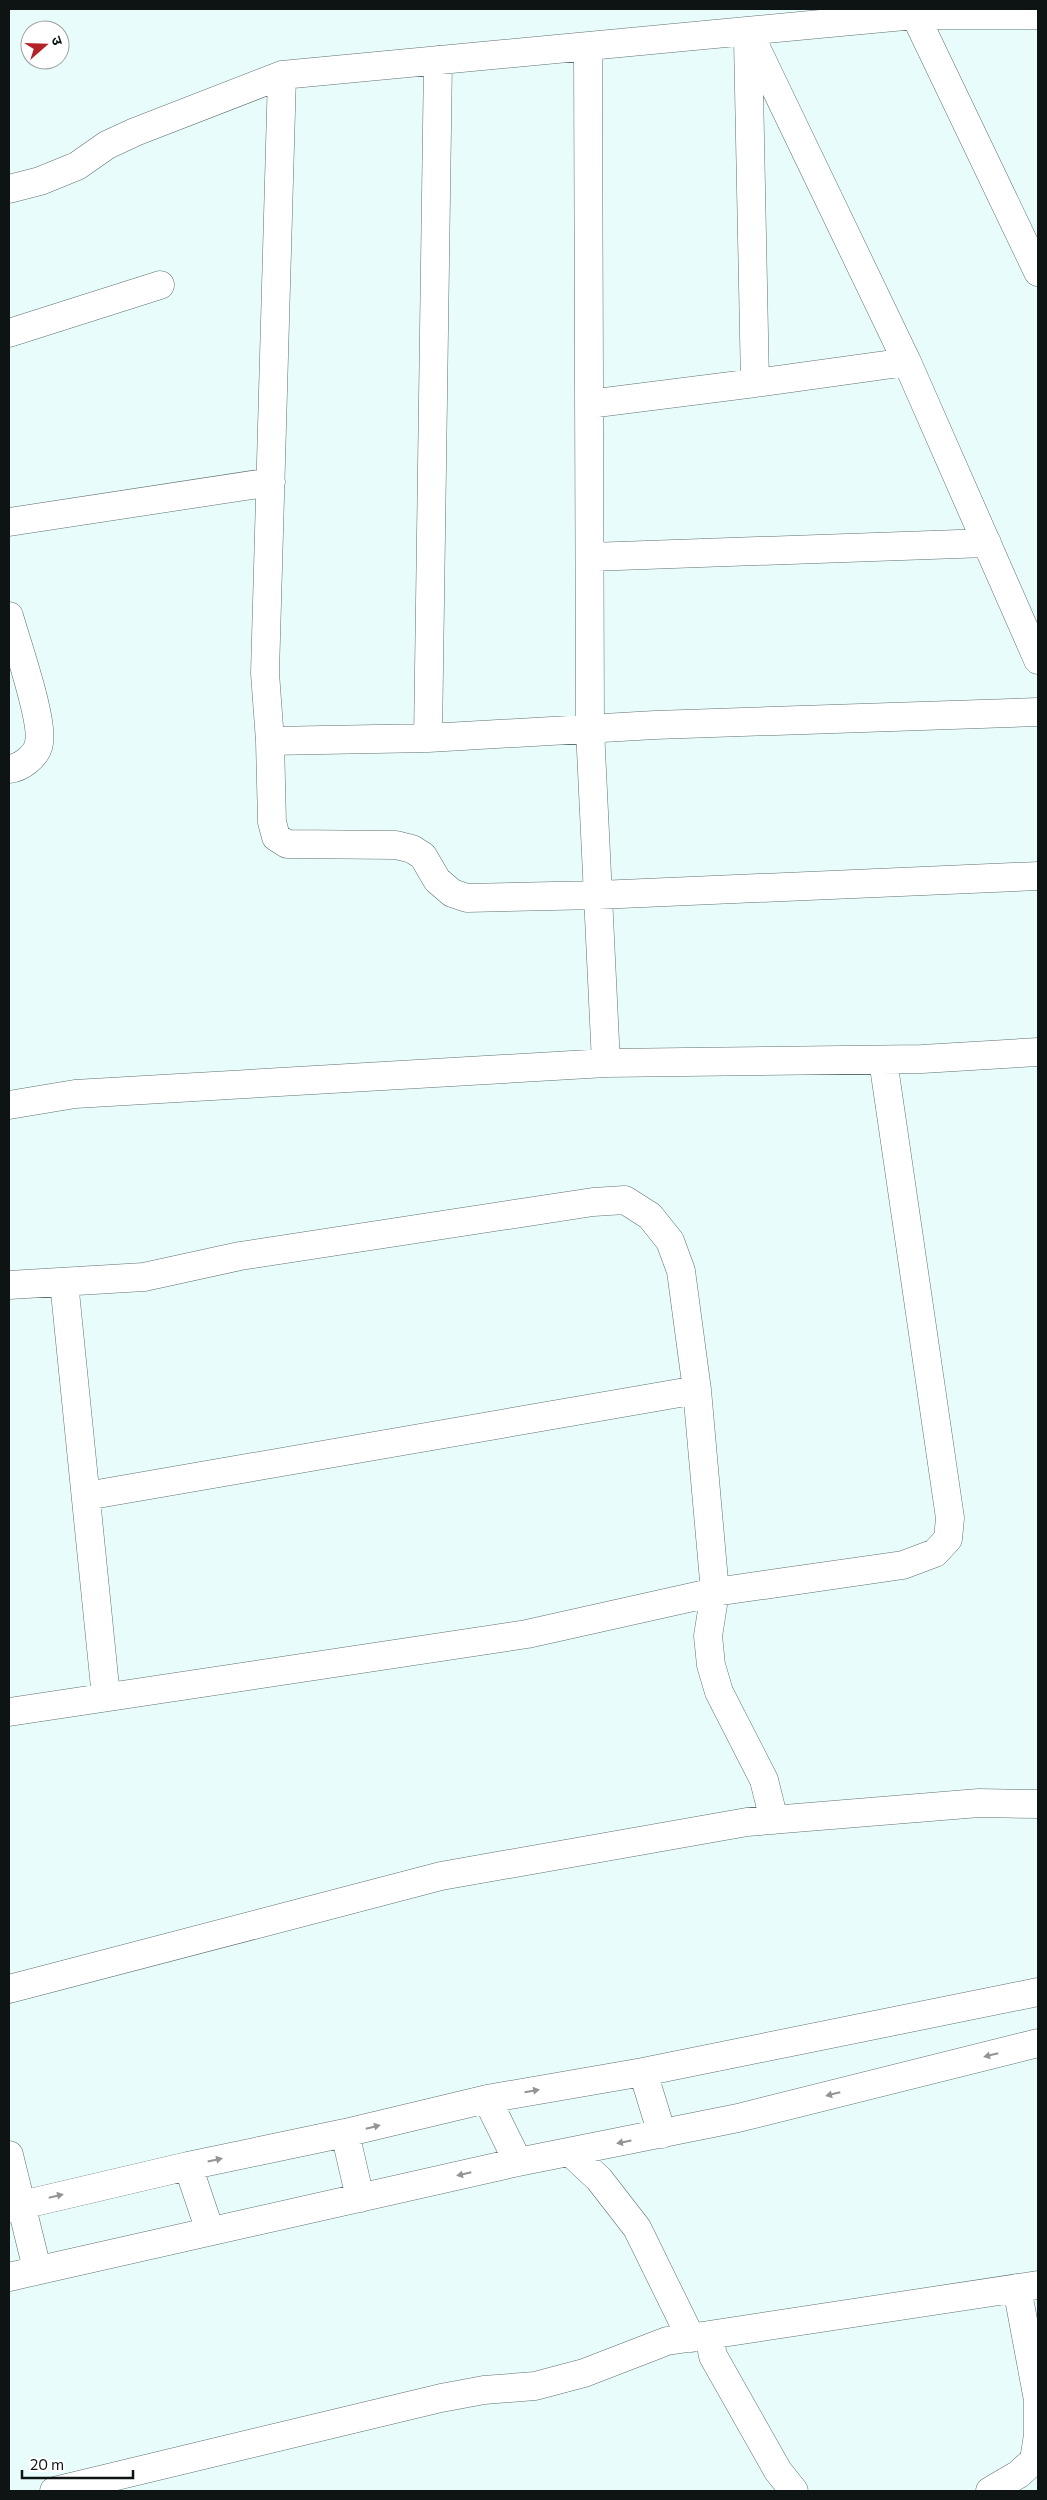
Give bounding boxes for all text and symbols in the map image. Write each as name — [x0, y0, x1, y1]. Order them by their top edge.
north arrow — [20, 20, 70, 70]
text: उ — [48, 34, 67, 48]
one-way arrow — [983, 2051, 998, 2059]
one-way arrow — [524, 2086, 540, 2094]
one-way arrow — [826, 2090, 841, 2098]
one-way arrow — [366, 2122, 381, 2130]
one-way arrow — [615, 2138, 631, 2146]
one-way arrow — [207, 2156, 223, 2164]
one-way arrow — [457, 2170, 472, 2178]
one-way arrow — [48, 2192, 64, 2200]
scale bar — [22, 2448, 134, 2480]
text: 20 m — [30, 2455, 64, 2473]

